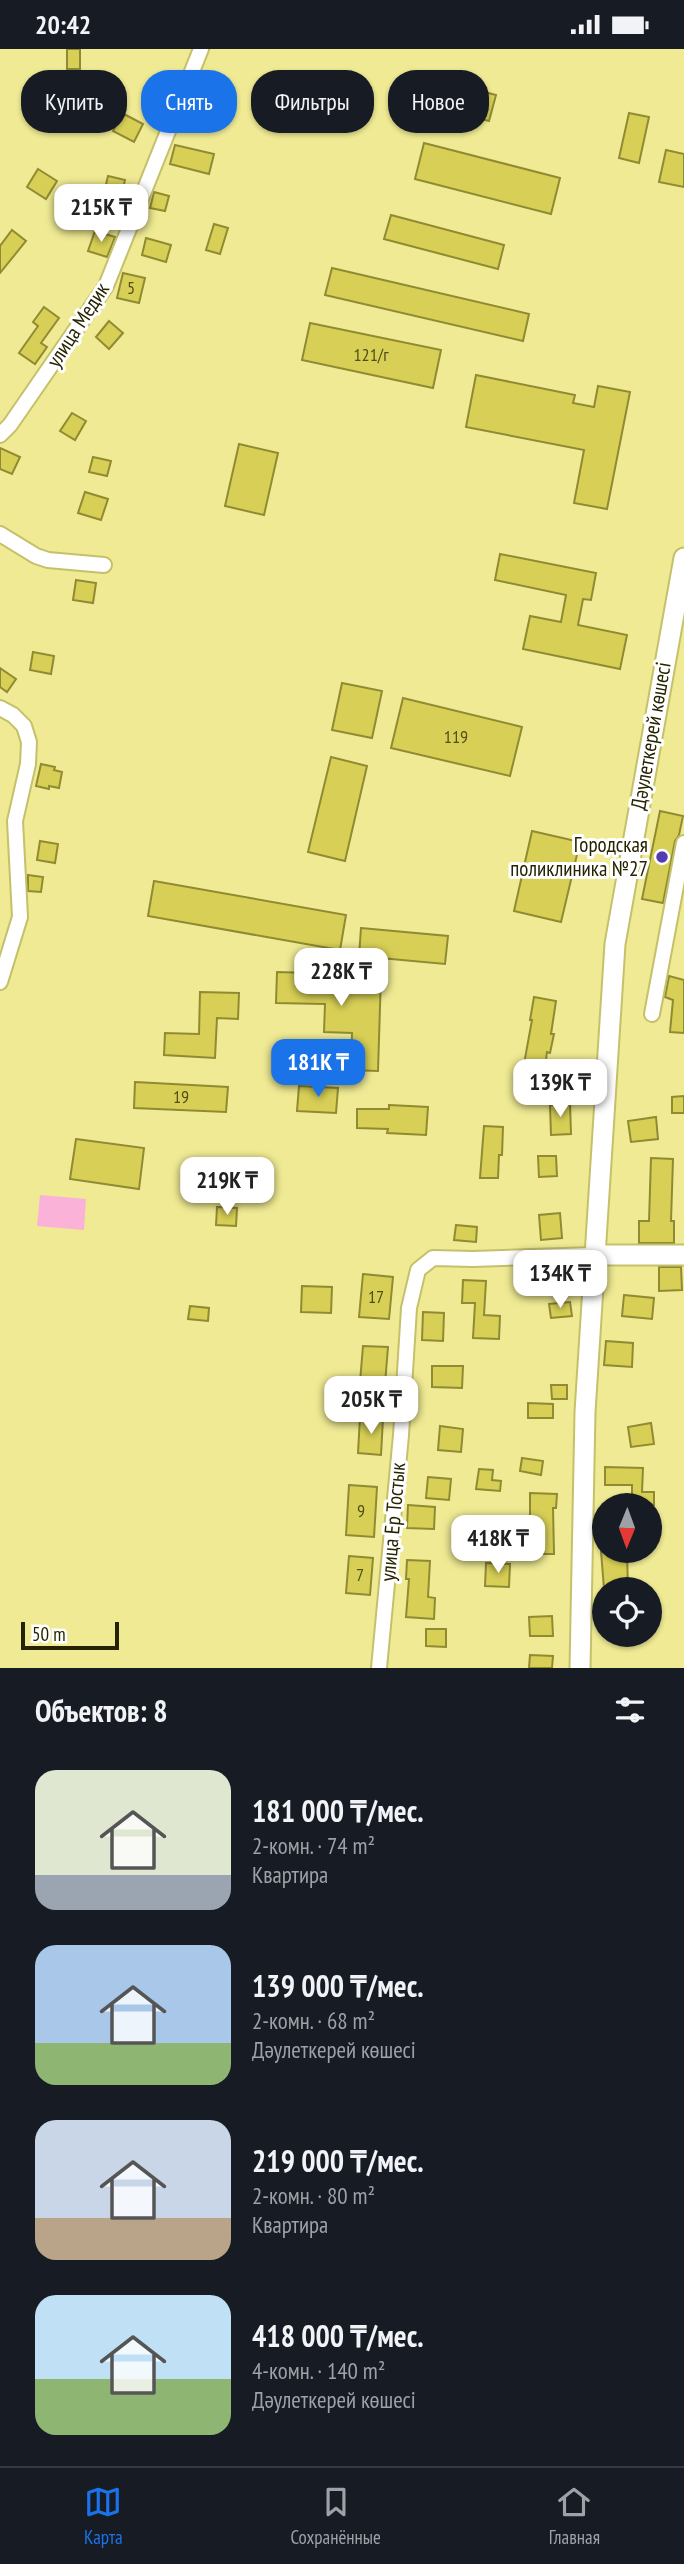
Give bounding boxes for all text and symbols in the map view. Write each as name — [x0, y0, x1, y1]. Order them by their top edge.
text: 20:42 — [35, 8, 91, 41]
chip: Купить — [21, 70, 127, 133]
chip: Снять — [141, 70, 237, 133]
chip: Фильтры — [251, 70, 374, 133]
chip: Новое — [388, 70, 489, 133]
pin: 215K ₸ — [44, 185, 158, 244]
text: 215K ₸ — [70, 192, 132, 221]
house number: 5 — [127, 276, 135, 299]
street label: улица Медик — [40, 277, 115, 372]
house number: 121/г — [354, 343, 389, 366]
street label: Дәулеткерей көшесі — [624, 660, 677, 812]
house number: 119 — [444, 725, 468, 748]
place label: Городская поликлиника №27 — [510, 831, 648, 882]
marker: Городская поликлиника №27 — [654, 849, 670, 865]
pin: 228K ₸ — [284, 949, 398, 1008]
text: 228K ₸ — [310, 956, 372, 985]
pin: 181K ₸ — [261, 1039, 375, 1099]
text: 181K ₸ — [287, 1047, 349, 1076]
pin: 139K ₸ — [503, 1059, 617, 1119]
text: 139K ₸ — [529, 1067, 591, 1096]
house number: 19 — [173, 1085, 189, 1108]
pin: 219K ₸ — [170, 1157, 284, 1217]
text: 219K ₸ — [196, 1165, 258, 1194]
pin: 134K ₸ — [503, 1251, 617, 1310]
text: 134K ₸ — [529, 1258, 591, 1287]
house number: 17 — [368, 1285, 384, 1308]
pin: 205K ₸ — [314, 1377, 428, 1436]
text: 205K ₸ — [340, 1384, 402, 1413]
street label: улица Ер Тостык — [374, 1461, 411, 1583]
north arrow — [592, 1493, 662, 1563]
map controls — [592, 1493, 662, 1647]
house number: 9 — [357, 1499, 365, 1522]
pin: 418K ₸ — [441, 1515, 555, 1575]
text: 418K ₸ — [467, 1523, 529, 1552]
house number: 7 — [356, 1563, 364, 1586]
button: locate — [592, 1577, 662, 1647]
scale bar — [21, 1619, 119, 1651]
text: 50 m — [32, 1622, 66, 1646]
text: Объектов: 8 — [35, 1691, 168, 1730]
icon: filters — [611, 1691, 649, 1729]
text: 181 000 ₸/мес. — [252, 1791, 424, 1830]
icon: home — [91, 1798, 175, 1882]
text: 2-комн. · 74 m² — [252, 1831, 375, 1860]
text: Квартира — [252, 1860, 328, 1889]
text: 139 000 ₸/мес. — [252, 1966, 424, 2005]
icon: home — [91, 1973, 175, 2057]
text: 2-комн. · 68 m² — [252, 2006, 375, 2035]
text: Дәулеткерей көшесі — [252, 2035, 416, 2064]
text: 219 000 ₸/мес. — [252, 2141, 424, 2180]
icon: home — [91, 2148, 175, 2232]
text: 2-комн. · 80 m² — [252, 2181, 375, 2210]
text: Квартира — [252, 2210, 328, 2239]
text: 418 000 ₸/мес. — [252, 2316, 424, 2355]
icon: home — [91, 2323, 175, 2407]
text: 4-комн. · 140 m² — [252, 2356, 385, 2385]
text: Дәулеткерей көшесі — [252, 2385, 416, 2414]
tab: Карта — [84, 2483, 123, 2549]
tab: Сохранённые — [290, 2483, 381, 2549]
tab: Главная — [549, 2483, 600, 2549]

